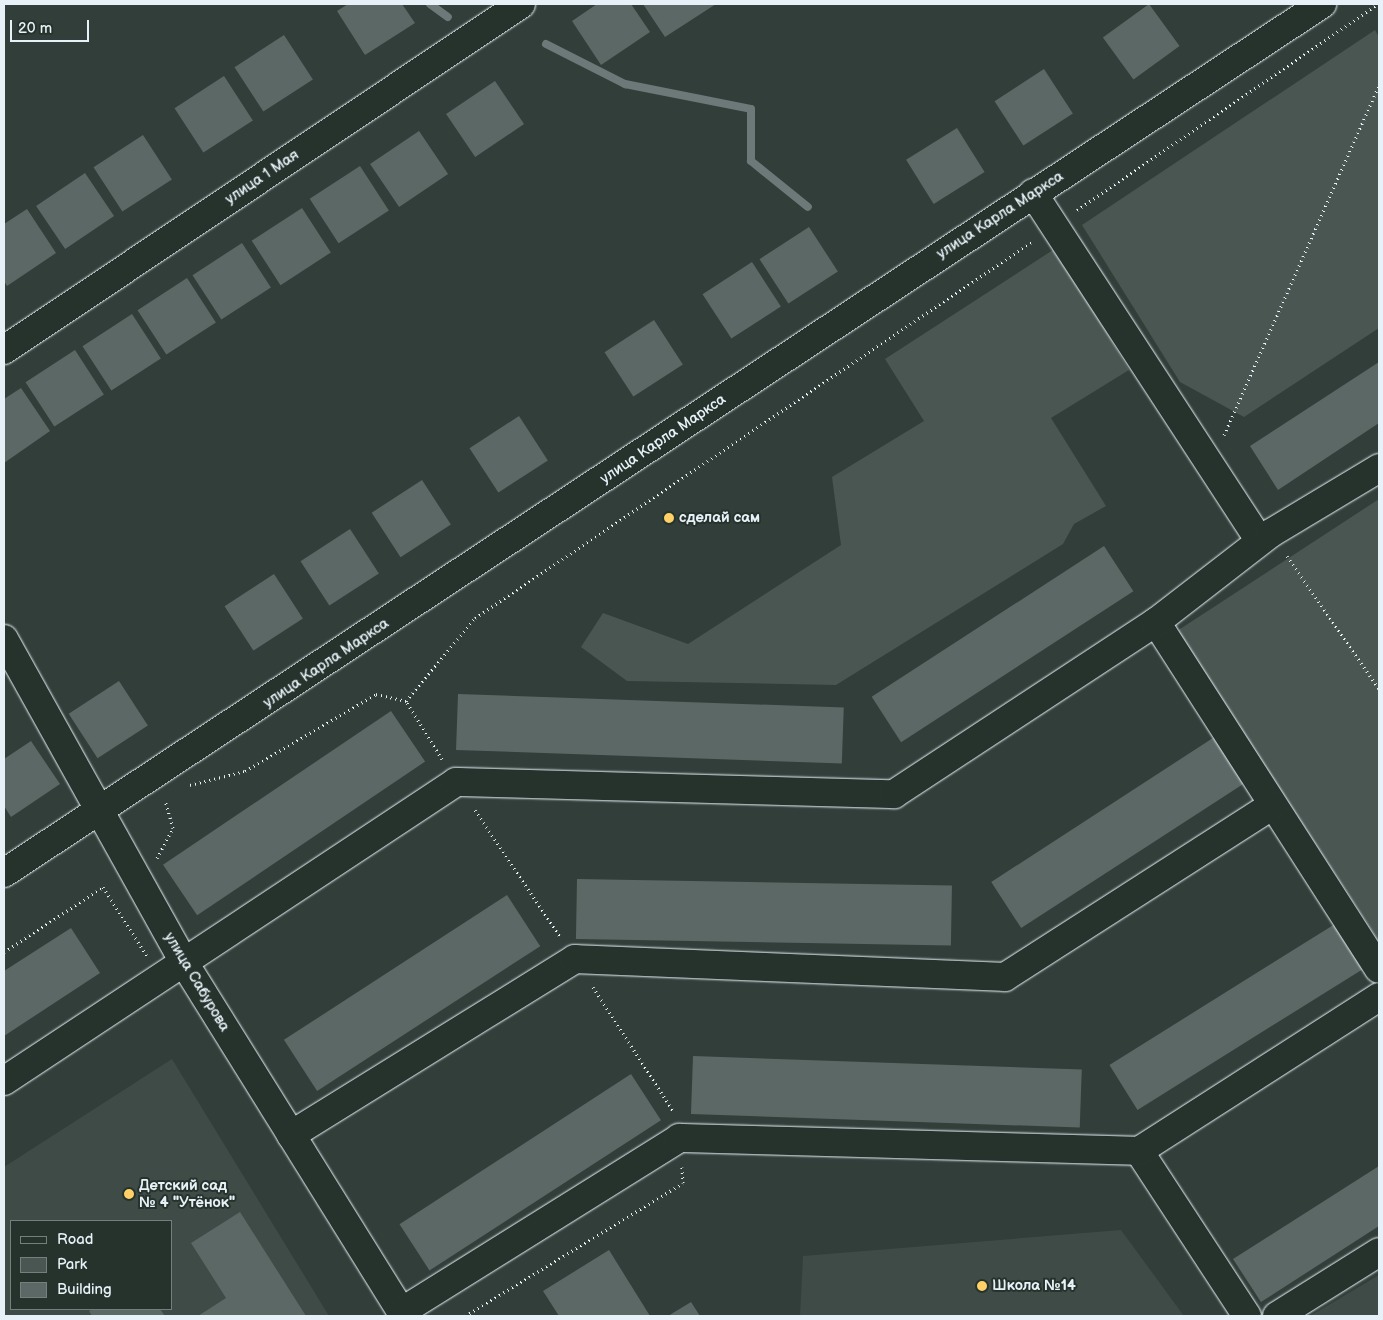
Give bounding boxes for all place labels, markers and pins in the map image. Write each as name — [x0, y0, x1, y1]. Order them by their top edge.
place label: сделай сам — [679, 509, 760, 527]
marker: сделай сам — [663, 512, 675, 524]
place label: Детский сад № 4 "Утёнок" — [139, 1176, 235, 1211]
marker: Детский сад № 4 "Утёнок" — [123, 1188, 135, 1200]
place label: Школа №14 — [992, 1277, 1076, 1295]
marker: Школа №14 — [976, 1280, 988, 1292]

